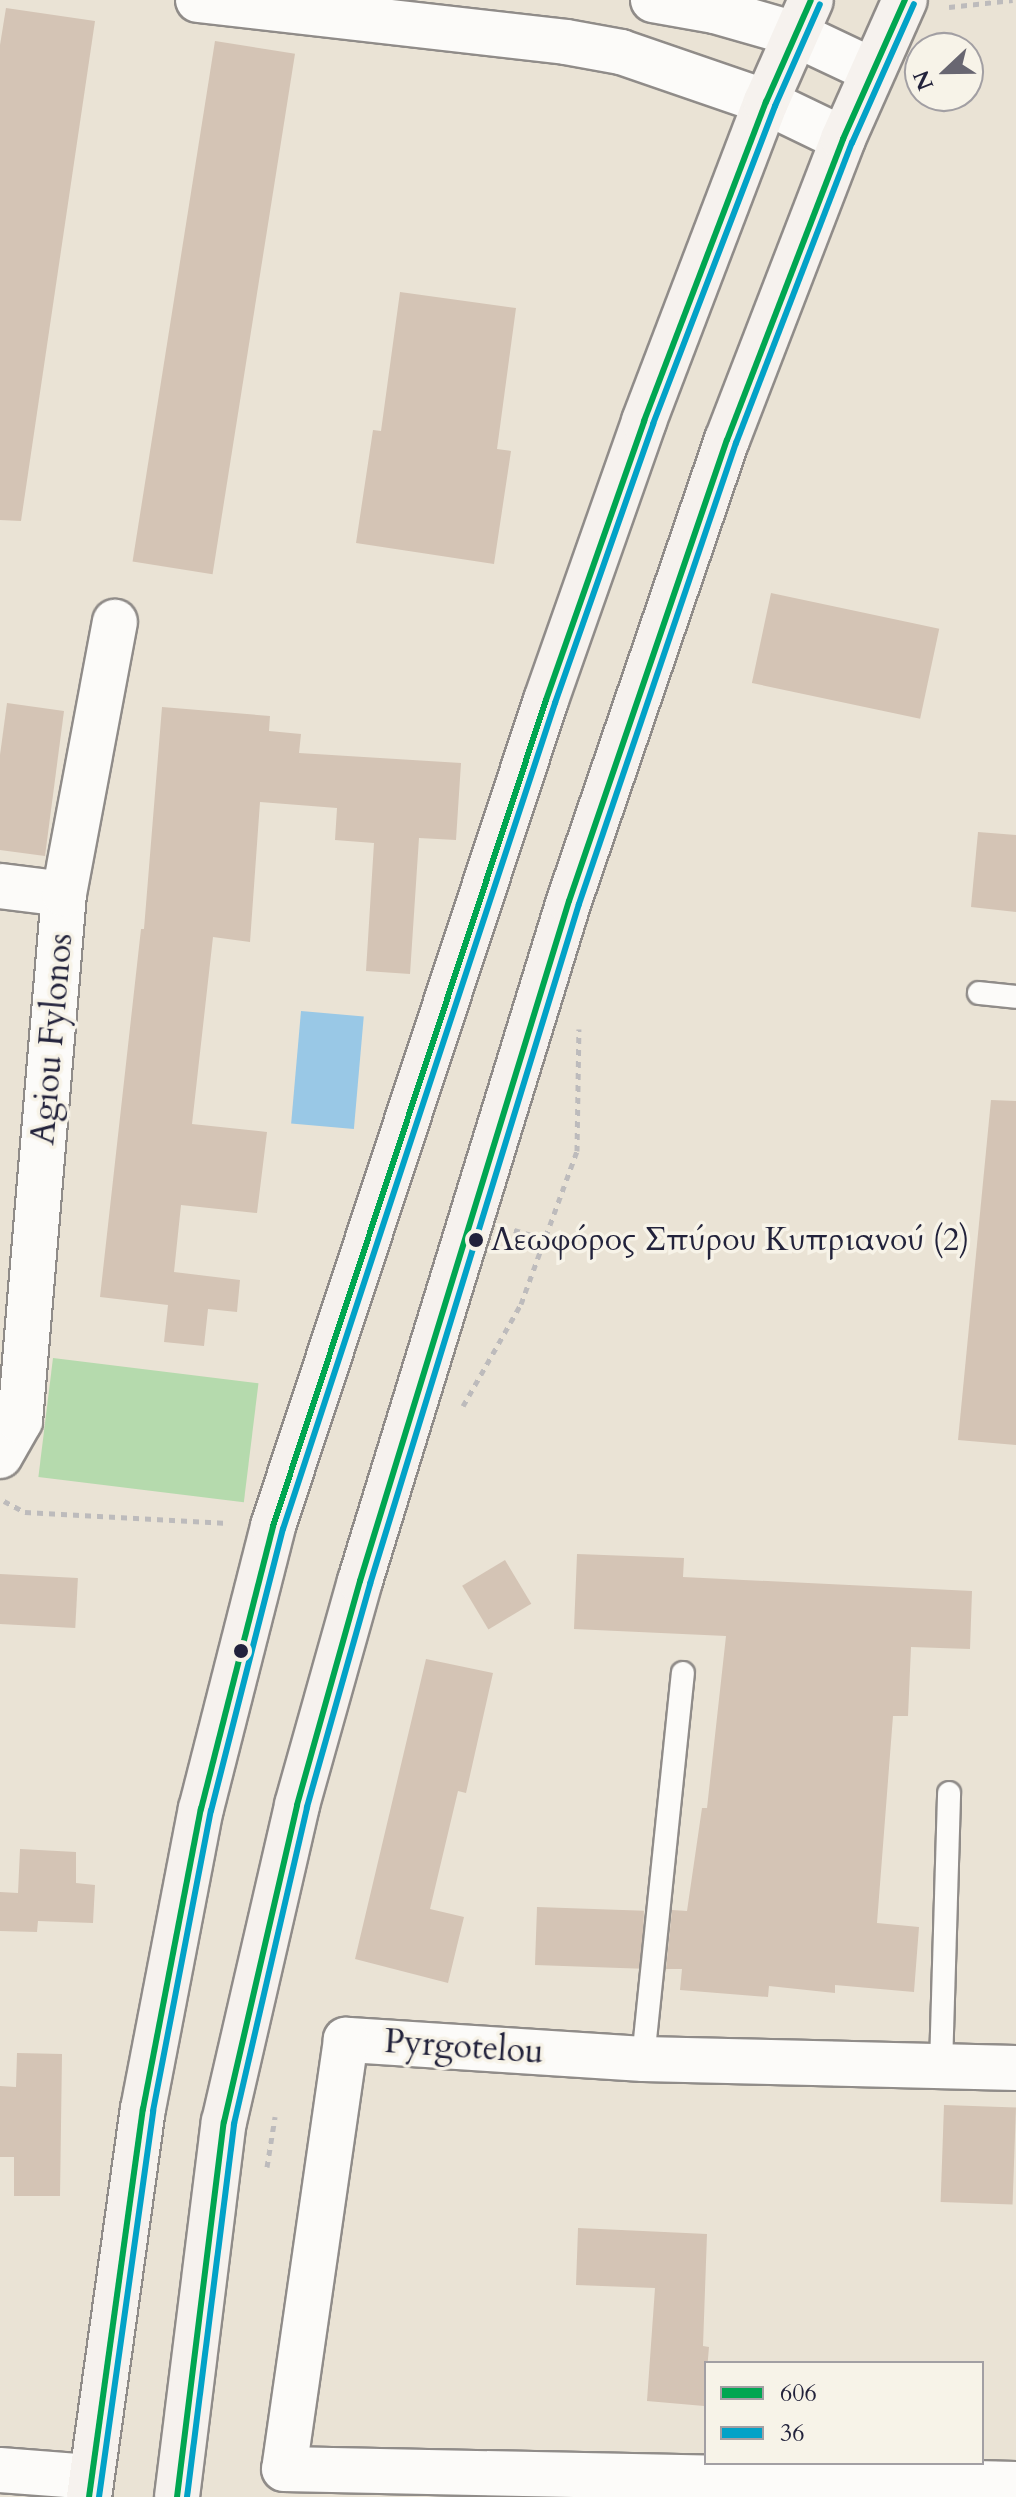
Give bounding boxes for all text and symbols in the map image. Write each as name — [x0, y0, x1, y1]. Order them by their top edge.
north arrow — [904, 32, 984, 112]
text: N — [906, 66, 941, 95]
street label: Agiou Fylonos — [22, 931, 82, 1147]
place label: Λεωφόρος Σπύρου Κυπριανού (2) — [491, 1221, 969, 1259]
marker: Λεωφόρος Σπύρου Κυπριανού (2) — [468, 1232, 484, 1248]
unlabelled marker — [233, 1643, 249, 1659]
street label: Pyrgotelou — [383, 2021, 545, 2073]
legend — [704, 2361, 984, 2465]
text: 606 — [780, 2377, 817, 2410]
text: 36 — [780, 2417, 805, 2450]

